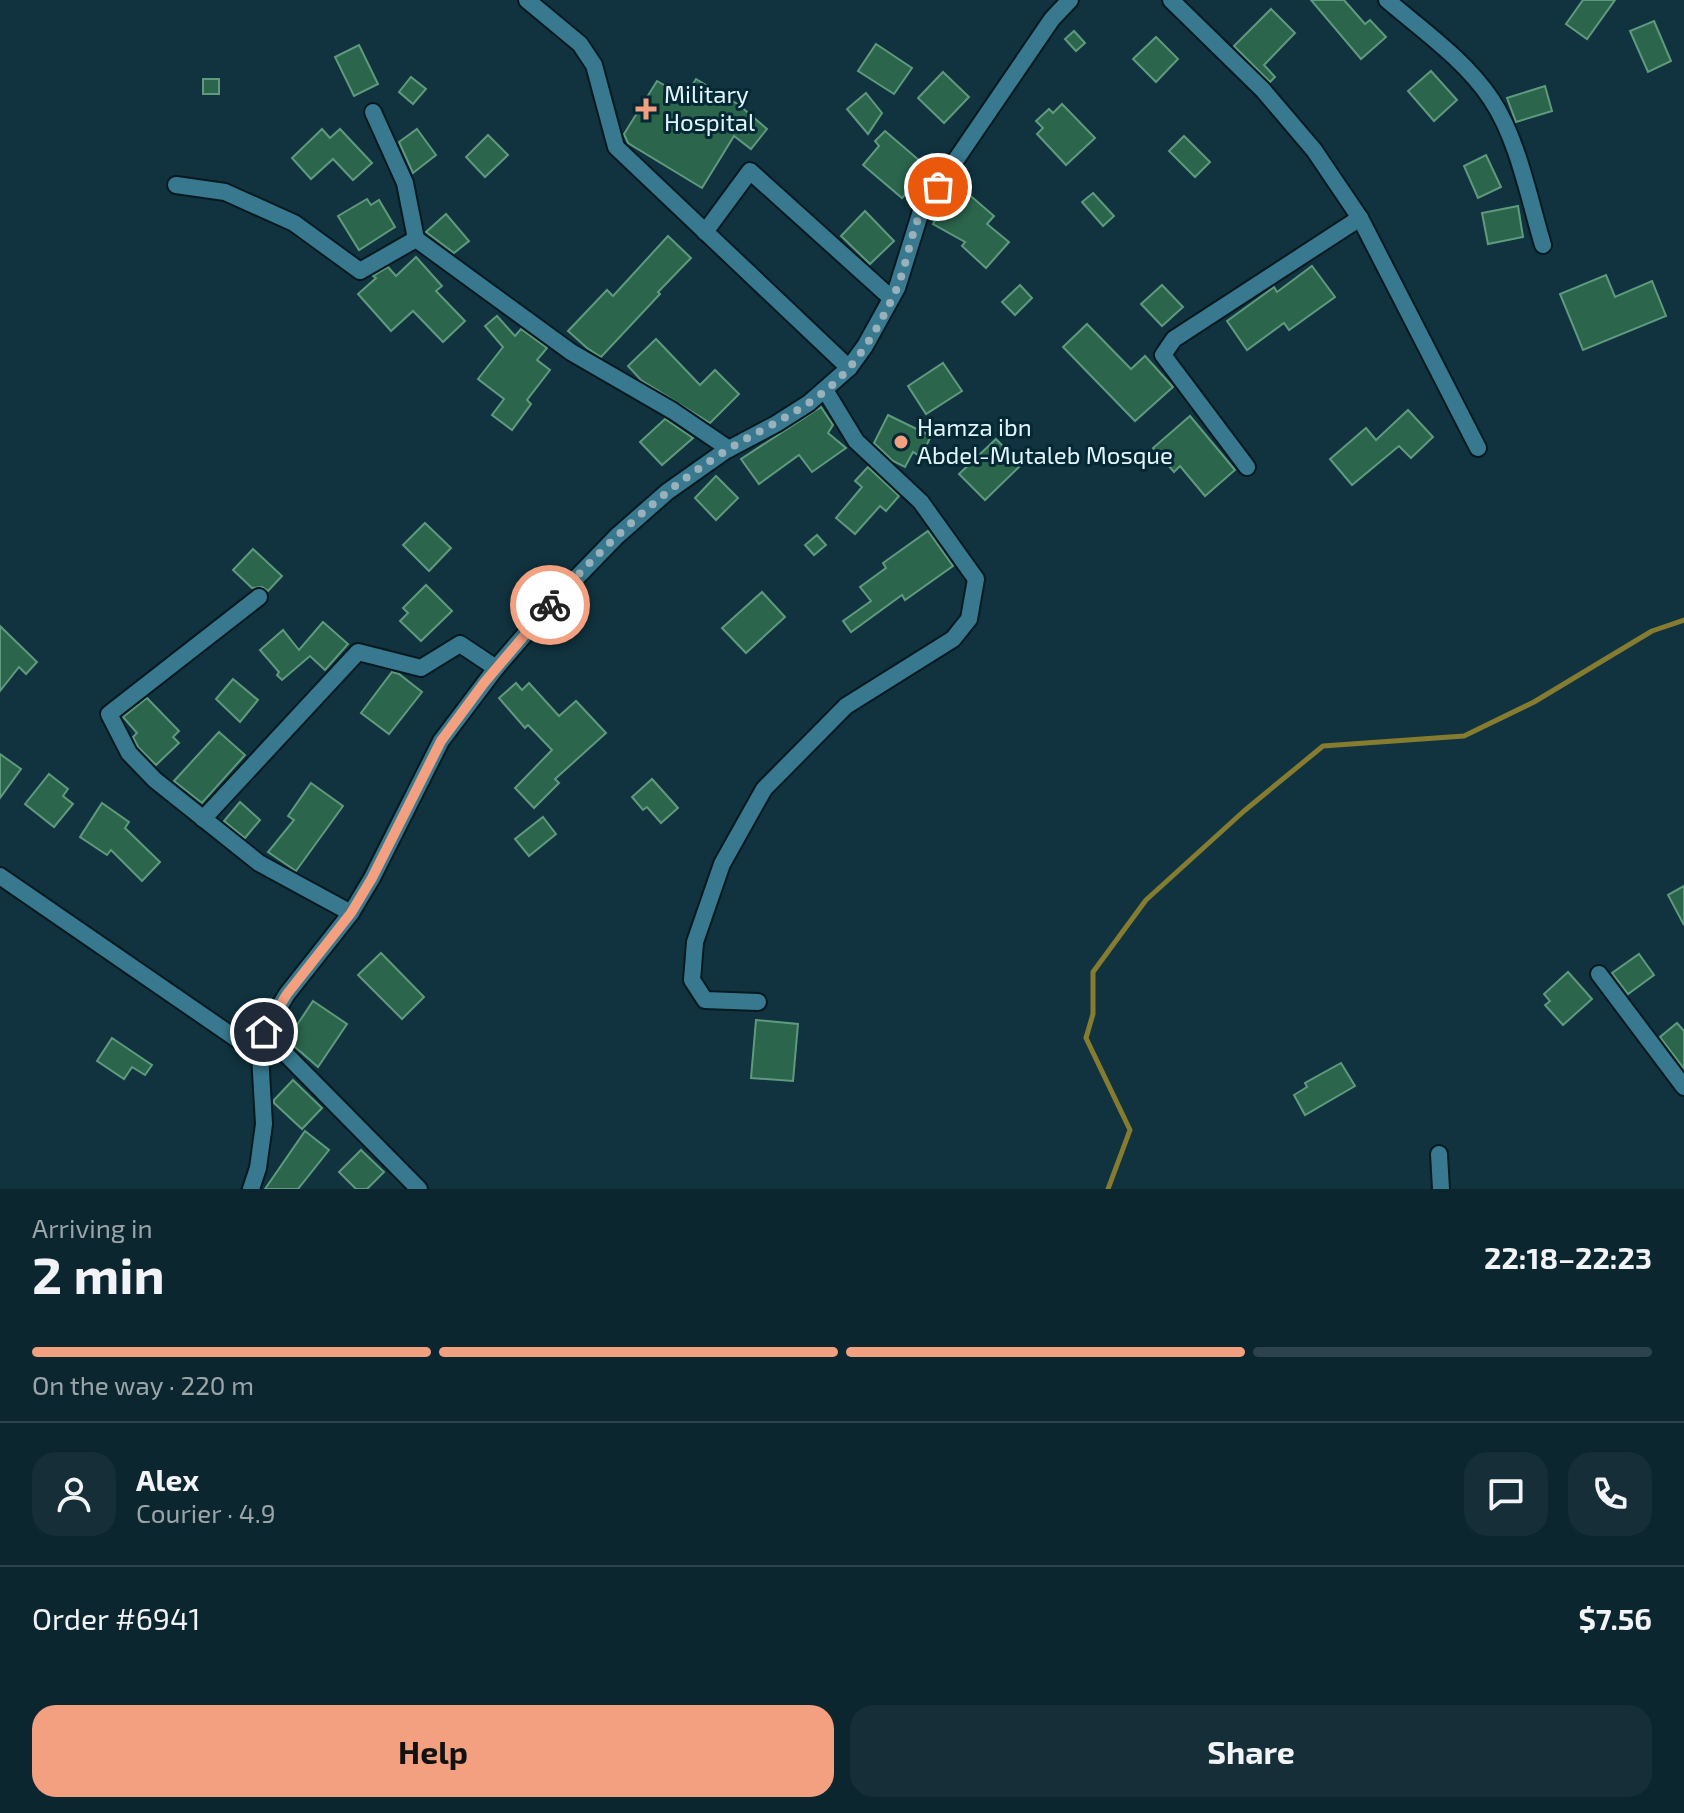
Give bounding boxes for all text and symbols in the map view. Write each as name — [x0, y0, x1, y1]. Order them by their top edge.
place label: Military Hospital — [664, 79, 755, 136]
marker: Military Hospital — [635, 98, 657, 120]
pin — [904, 153, 972, 221]
icon: bag — [916, 165, 960, 209]
place label: Hamza ibn Abdel-Mutaleb Mosque — [917, 412, 1173, 469]
marker: Hamza ibn Abdel-Mutaleb Mosque — [892, 433, 910, 451]
courier — [510, 565, 590, 645]
icon: bike — [528, 583, 572, 627]
pin — [230, 998, 298, 1066]
icon: home — [242, 1010, 286, 1054]
text: Arriving in — [32, 1212, 153, 1243]
text: 22:18–22:23 — [1484, 1239, 1652, 1275]
text: 2 min — [32, 1242, 165, 1304]
text: On the way · 220 m — [32, 1369, 254, 1400]
button: person — [32, 1452, 116, 1536]
button: chat — [1464, 1452, 1548, 1536]
button: phone — [1568, 1452, 1652, 1536]
text: Alex — [136, 1461, 199, 1497]
text: Courier · 4.9 — [136, 1497, 276, 1528]
text: Order #6941 — [32, 1600, 200, 1636]
text: $7.56 — [1578, 1600, 1652, 1636]
button: Help — [32, 1705, 834, 1797]
button: Share — [850, 1705, 1652, 1797]

